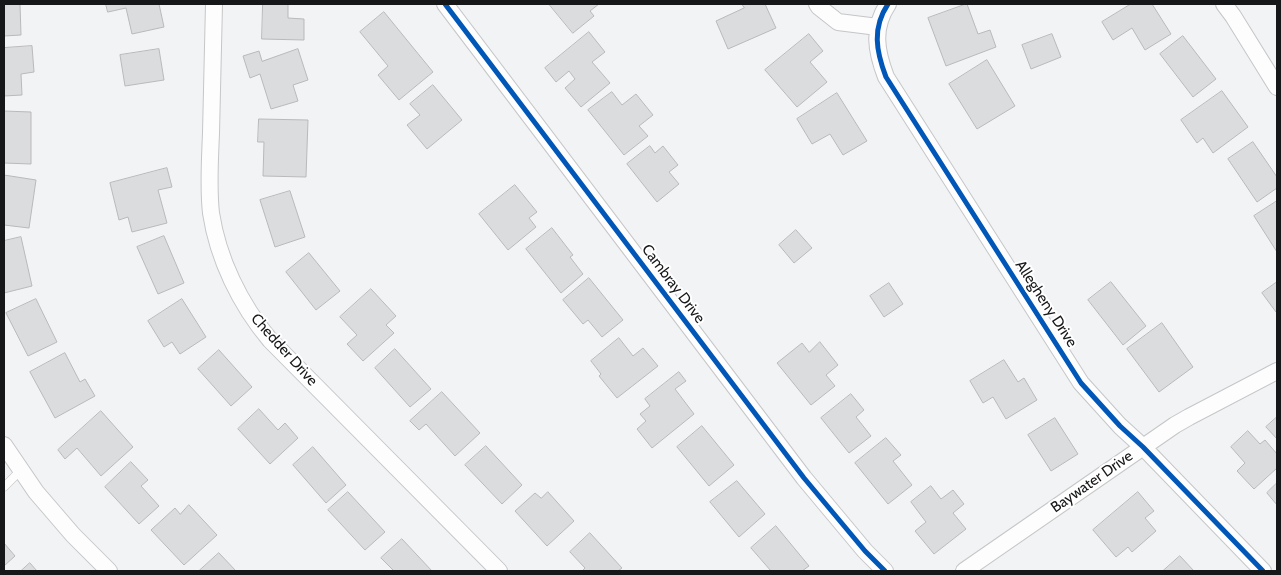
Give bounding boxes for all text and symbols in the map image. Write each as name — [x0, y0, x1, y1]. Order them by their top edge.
street label: Cambray Drive — [638, 241, 708, 327]
street label: Allegheny Drive — [1011, 257, 1081, 351]
street label: Chedder Drive — [247, 310, 321, 390]
street label: Baywater Drive — [1048, 447, 1136, 517]

